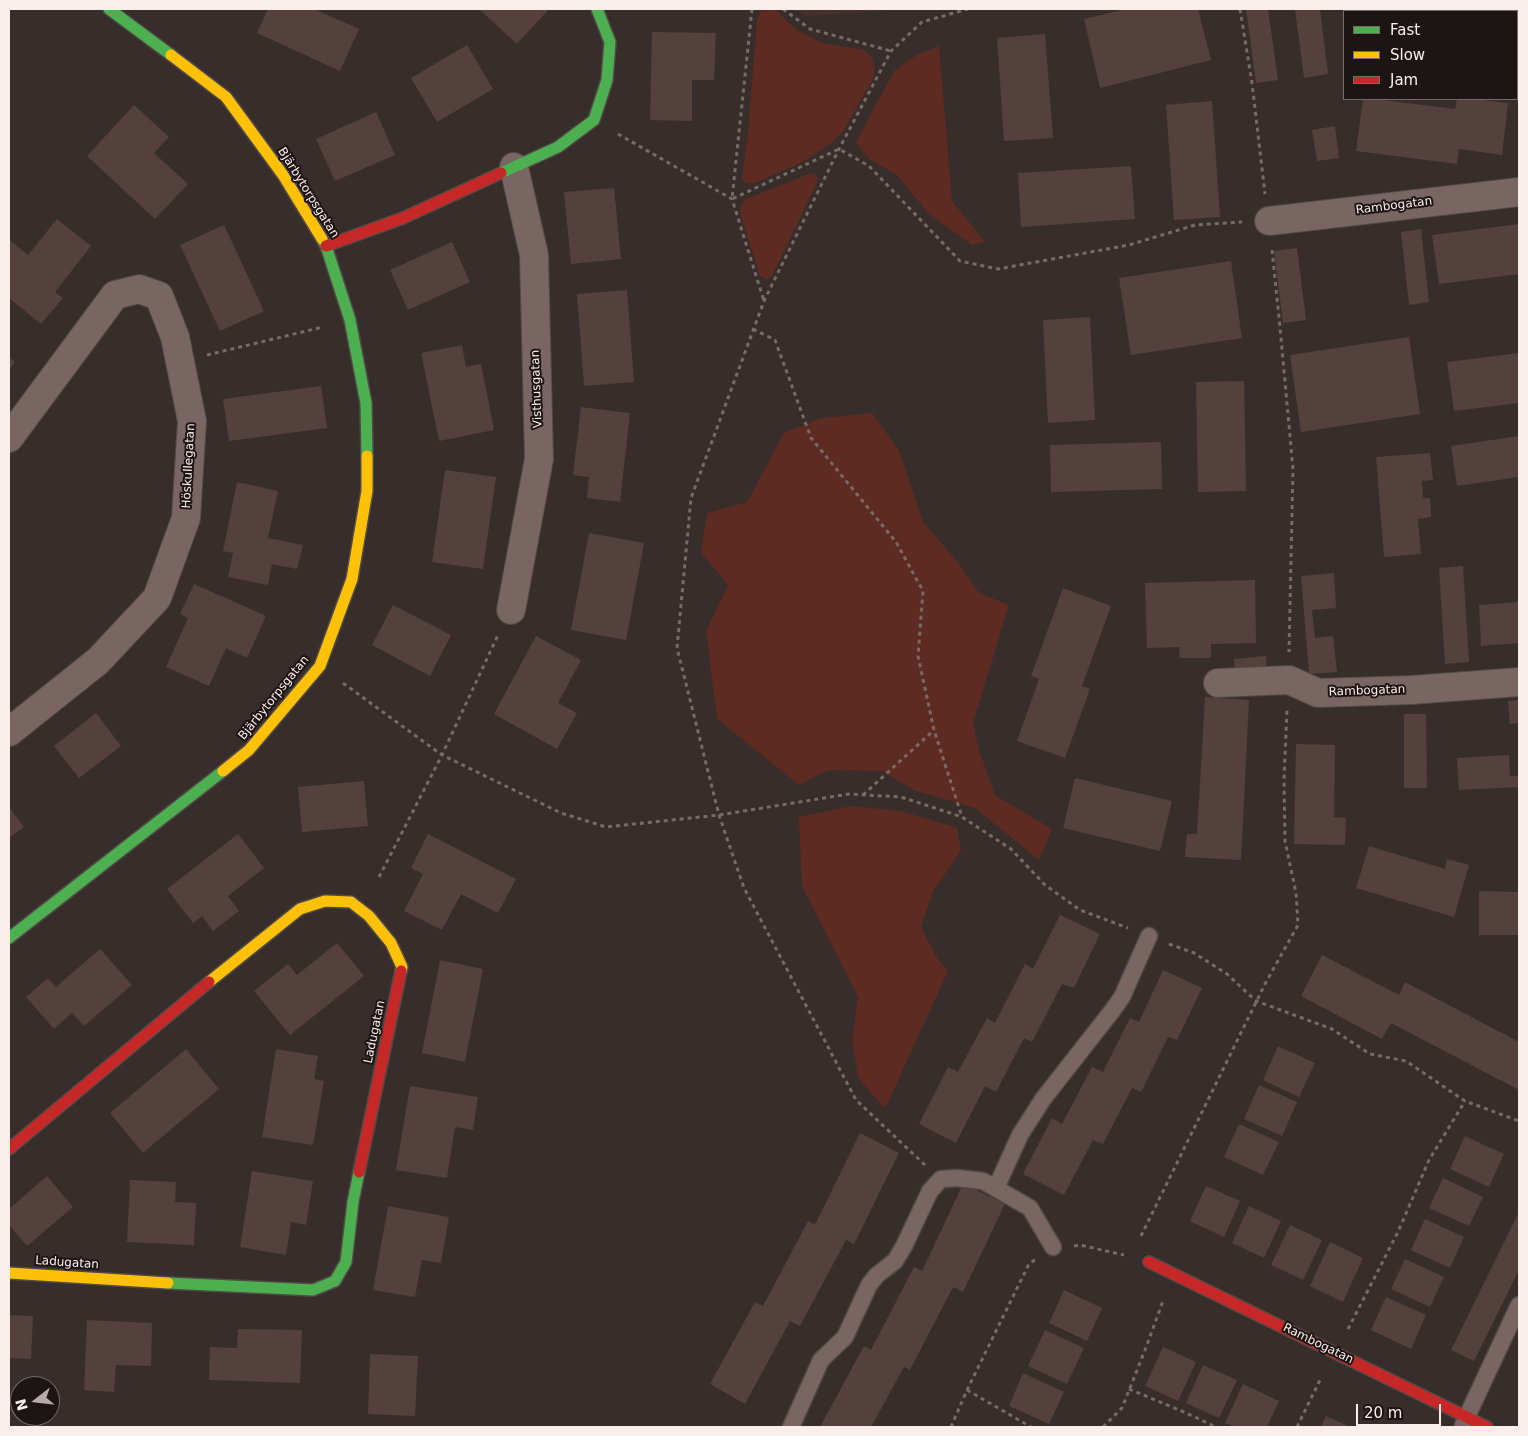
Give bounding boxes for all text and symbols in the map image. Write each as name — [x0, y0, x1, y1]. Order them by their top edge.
legend — [1343, 10, 1518, 100]
text: Fast — [1390, 21, 1420, 39]
text: Slow — [1390, 46, 1425, 64]
text: Jam — [1390, 71, 1418, 89]
street label: Bjärbytorpsgatan — [274, 145, 342, 241]
street label: Rambogatan — [1355, 194, 1433, 218]
street label: Visthusgatan — [528, 350, 546, 428]
street label: Höskullegatan — [180, 423, 198, 509]
street label: Bjärbytorpsgatan — [236, 653, 312, 743]
street label: Rambogatan — [1328, 682, 1406, 700]
street label: Ladugatan — [361, 999, 389, 1065]
street label: Ladugatan — [35, 1254, 99, 1272]
street label: Rambogatan — [1280, 1321, 1356, 1367]
north arrow — [10, 1376, 60, 1426]
scale bar — [1358, 1394, 1443, 1426]
text: N — [12, 1397, 31, 1413]
text: 20 m — [1364, 1404, 1402, 1422]

